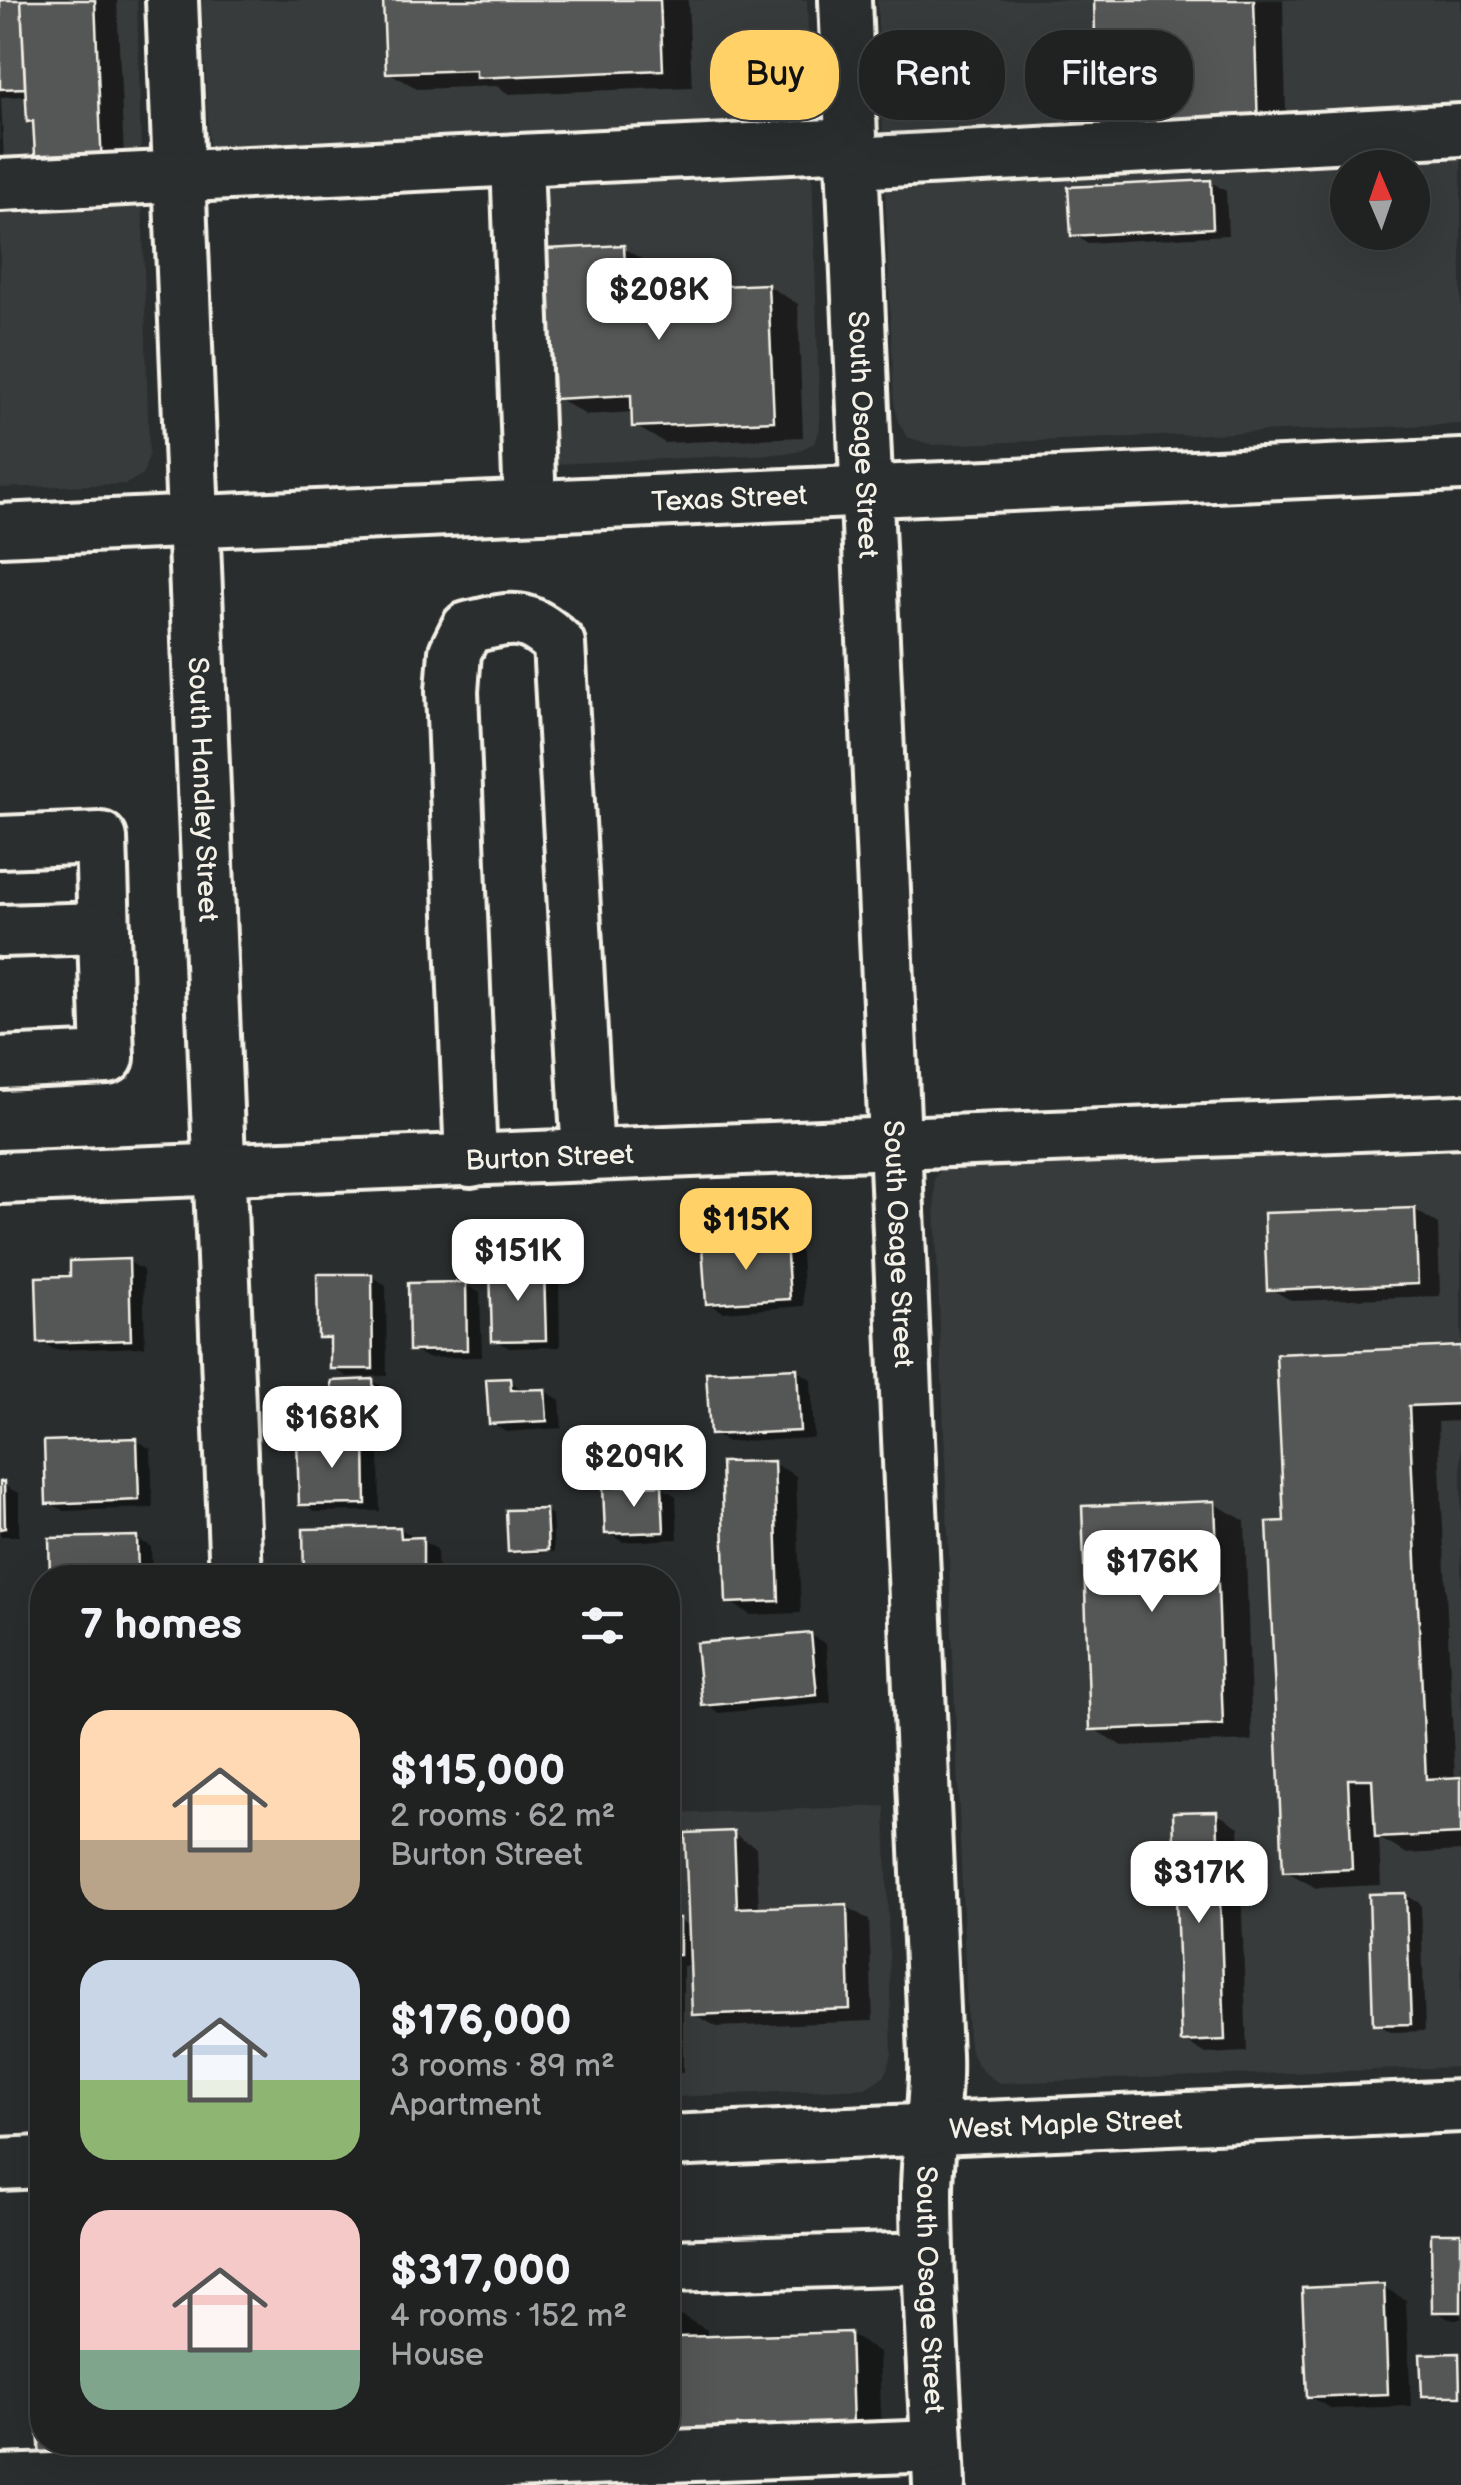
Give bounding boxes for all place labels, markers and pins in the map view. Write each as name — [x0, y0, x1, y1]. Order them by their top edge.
pin: $208K — [589, 258, 729, 343]
pin: $115K — [676, 1188, 816, 1273]
pin: $151K — [448, 1219, 588, 1304]
pin: $168K — [262, 1386, 402, 1471]
pin: $209K — [564, 1425, 704, 1510]
pin: $176K — [1082, 1530, 1222, 1615]
pin: $317K — [1129, 1841, 1269, 1926]

